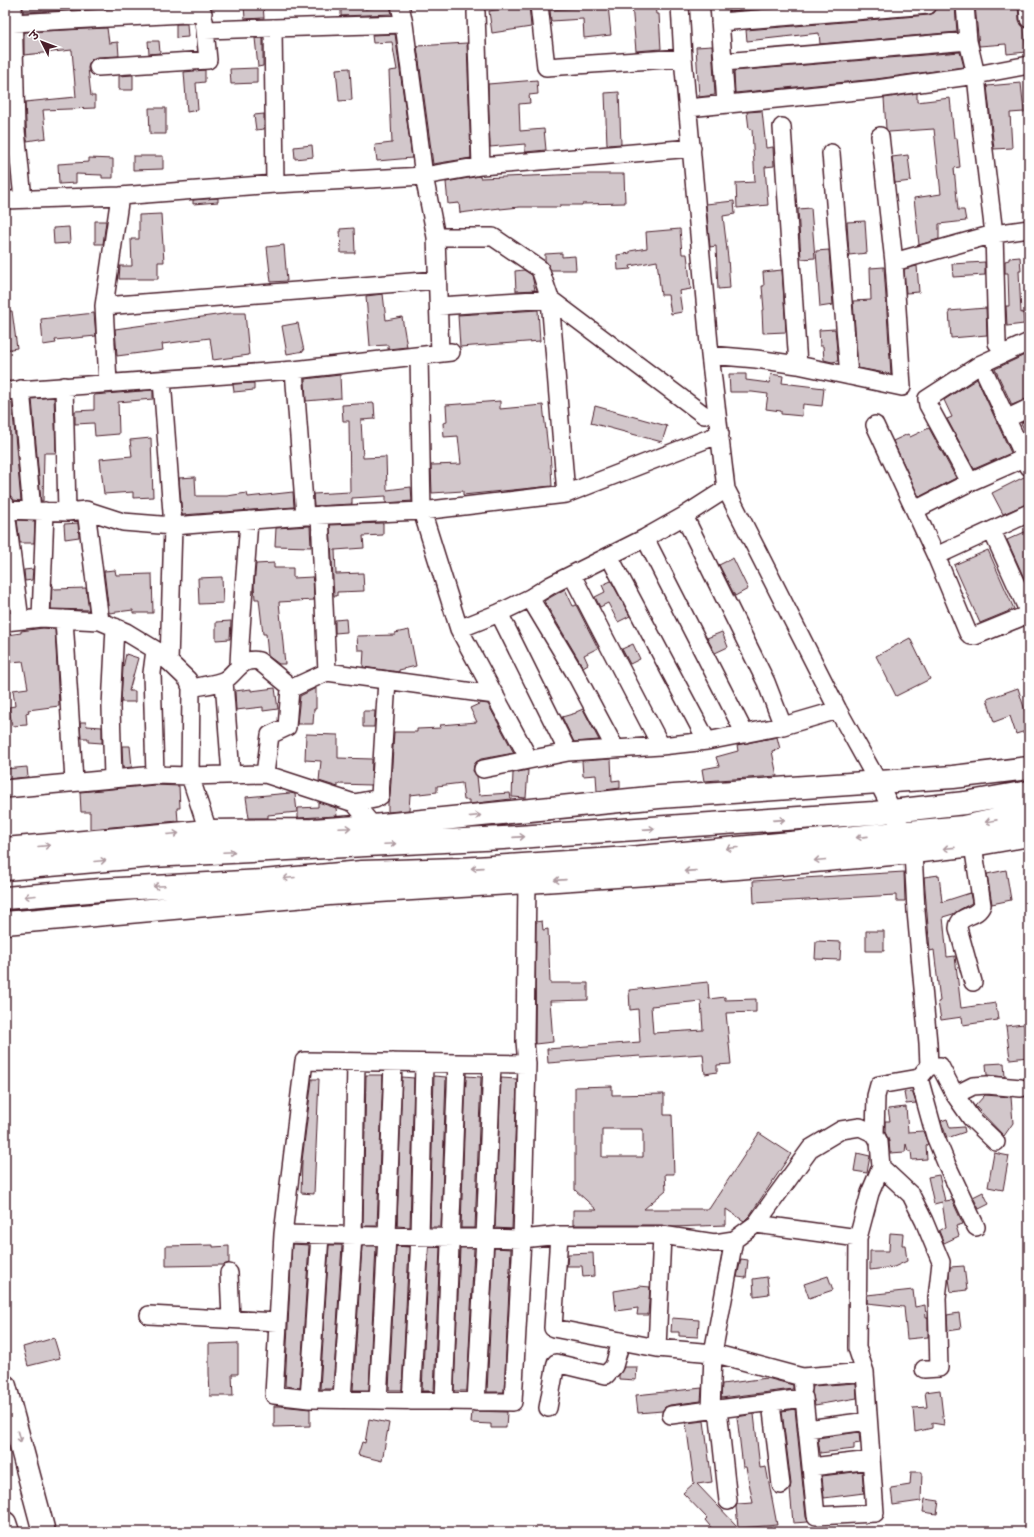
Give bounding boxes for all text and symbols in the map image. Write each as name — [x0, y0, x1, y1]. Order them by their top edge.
north arrow — [22, 22, 62, 62]
text: उ — [27, 27, 43, 43]
one-way arrow — [468, 812, 481, 819]
one-way arrow — [772, 816, 785, 823]
one-way arrow — [985, 817, 998, 825]
one-way arrow — [338, 824, 351, 831]
one-way arrow — [642, 825, 655, 832]
one-way arrow — [166, 830, 179, 838]
one-way arrow — [856, 833, 869, 840]
one-way arrow — [512, 834, 525, 841]
one-way arrow — [383, 841, 396, 848]
one-way arrow — [37, 842, 50, 849]
one-way arrow — [943, 844, 956, 852]
one-way arrow — [726, 845, 739, 852]
one-way arrow — [222, 849, 235, 856]
one-way arrow — [93, 857, 106, 864]
one-way arrow — [814, 857, 827, 864]
one-way arrow — [471, 865, 484, 872]
one-way arrow — [684, 868, 697, 875]
one-way arrow — [283, 875, 296, 882]
one-way arrow — [554, 876, 567, 883]
one-way arrow — [153, 883, 166, 890]
one-way arrow — [24, 892, 37, 899]
one-way arrow — [16, 1430, 23, 1443]

